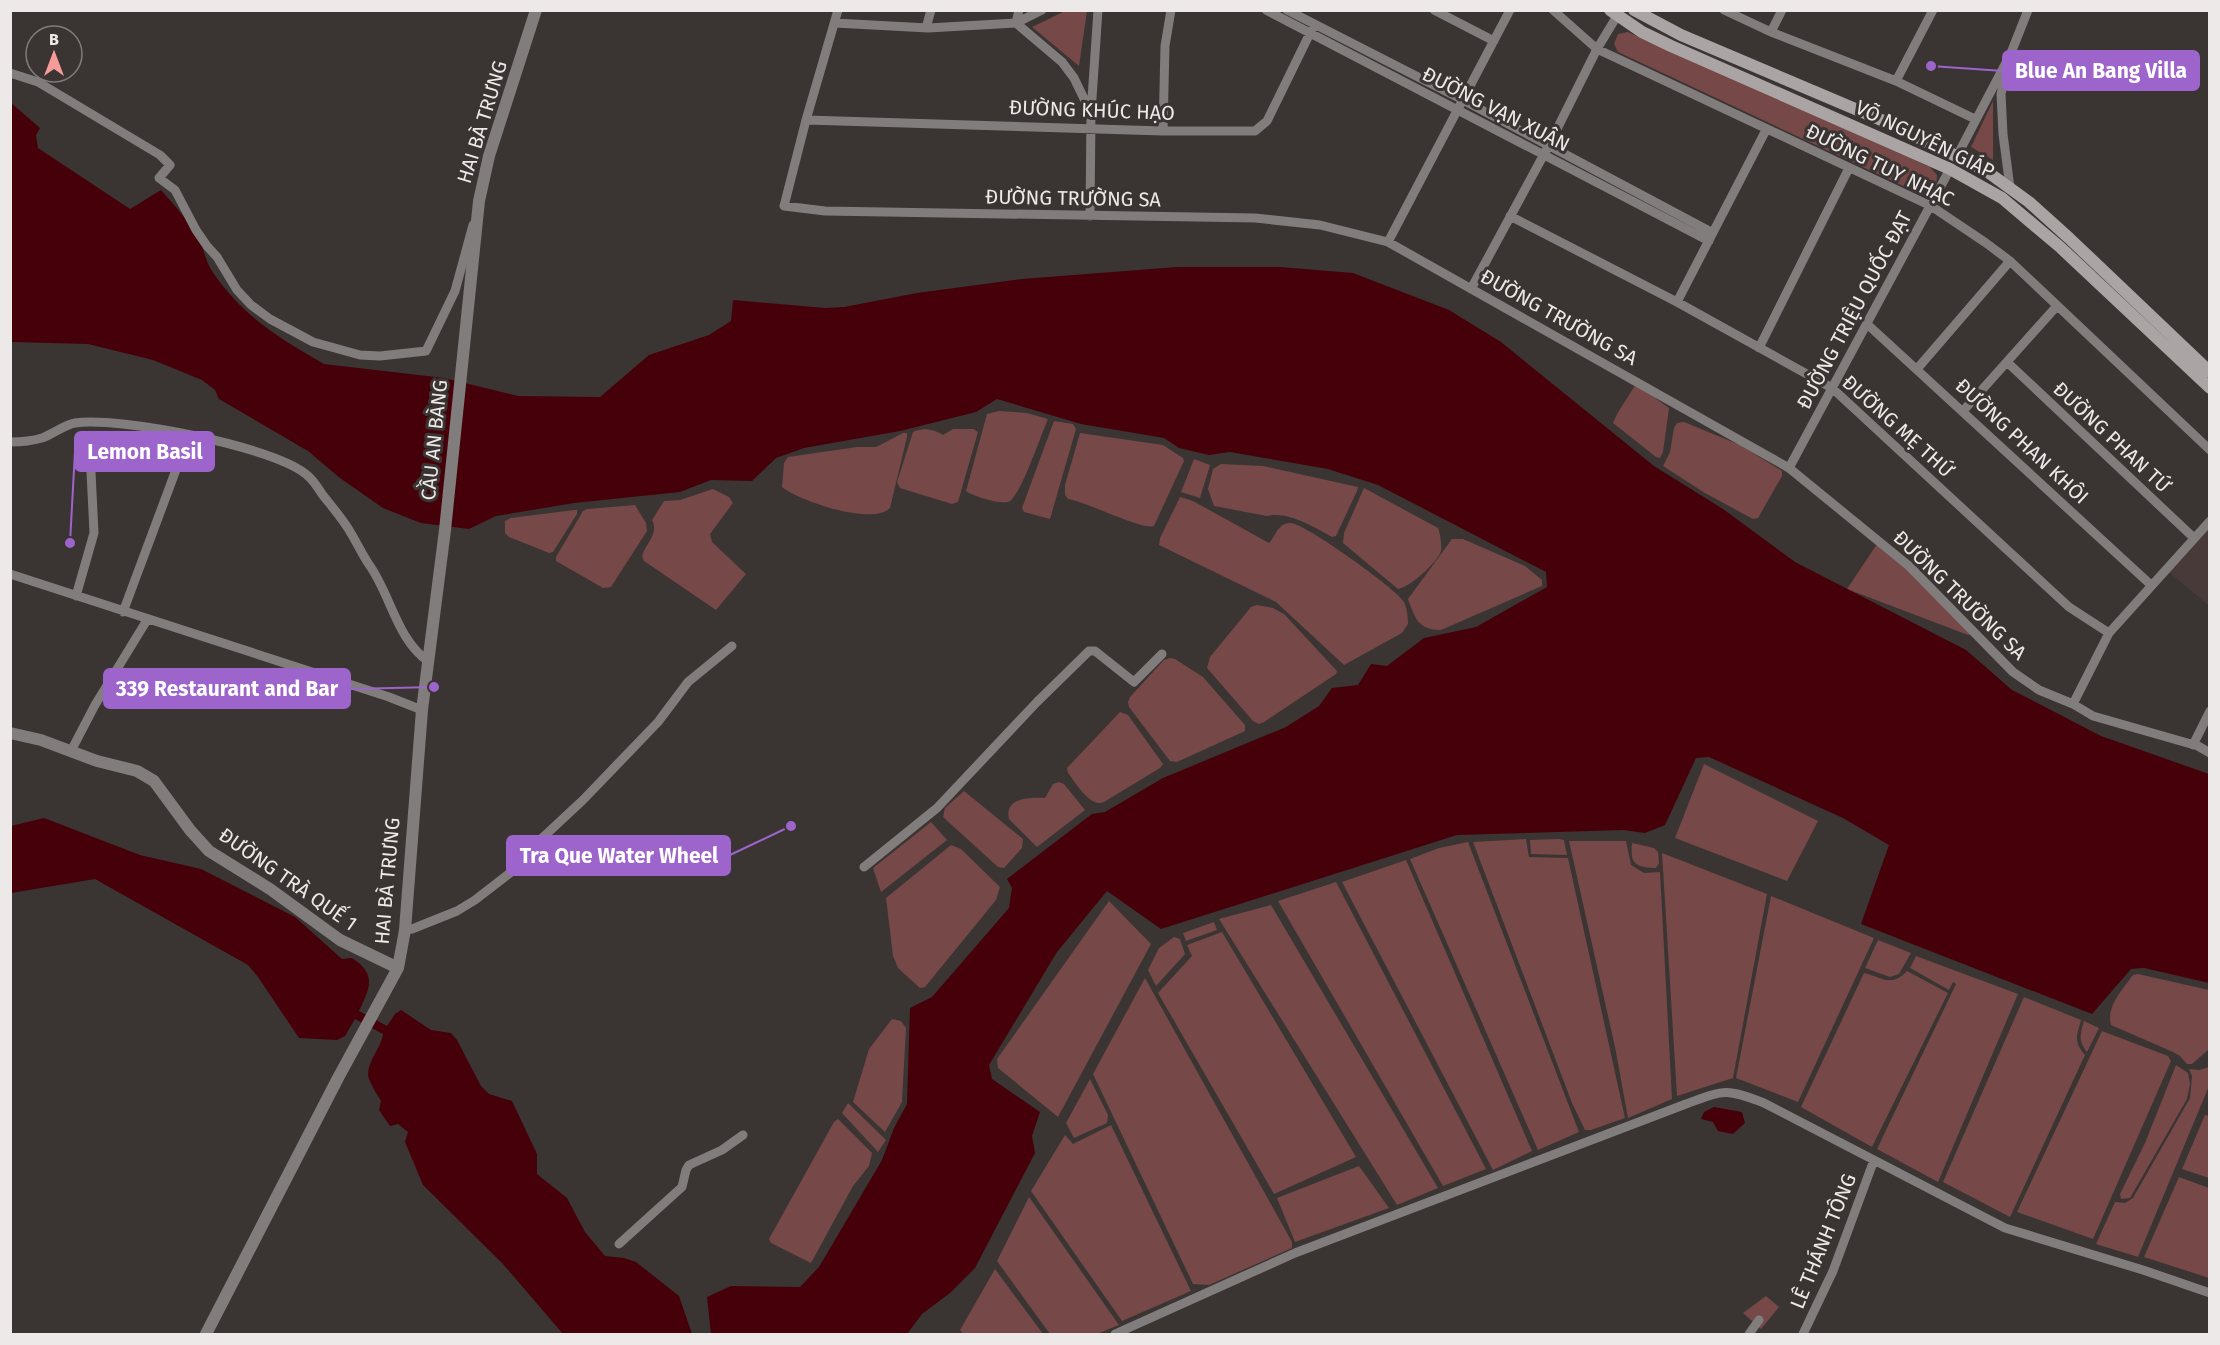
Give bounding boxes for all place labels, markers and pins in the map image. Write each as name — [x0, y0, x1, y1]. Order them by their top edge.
callout: Blue An Bang Villa — [2003, 51, 2199, 90]
callout: Lemon Basil — [75, 432, 214, 471]
callout: 339 Restaurant and Bar — [104, 669, 350, 708]
callout: Tra Que Water Wheel — [507, 836, 730, 875]

